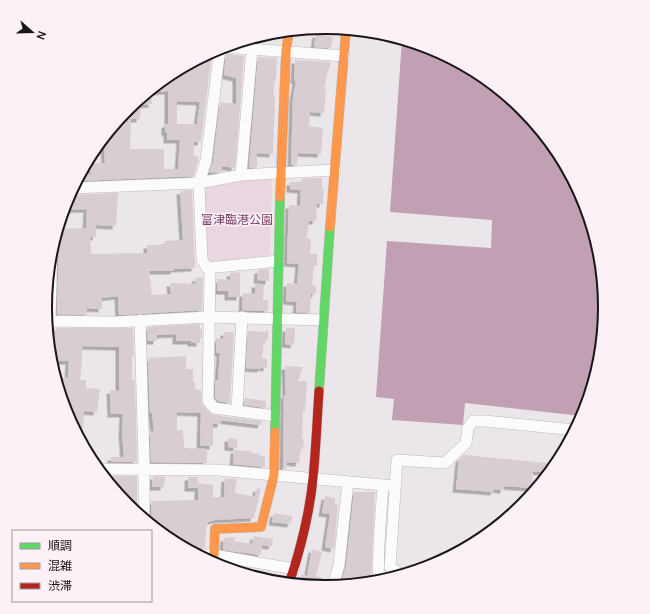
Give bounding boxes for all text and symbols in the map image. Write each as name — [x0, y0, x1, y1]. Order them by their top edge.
north arrow — [12, 12, 52, 52]
text: N — [33, 29, 50, 42]
park label: 富津臨港公園 — [201, 211, 273, 228]
legend — [12, 530, 152, 602]
text: 順調 — [48, 537, 72, 554]
text: 混雑 — [48, 557, 72, 574]
text: 渋滞 — [48, 577, 72, 594]

